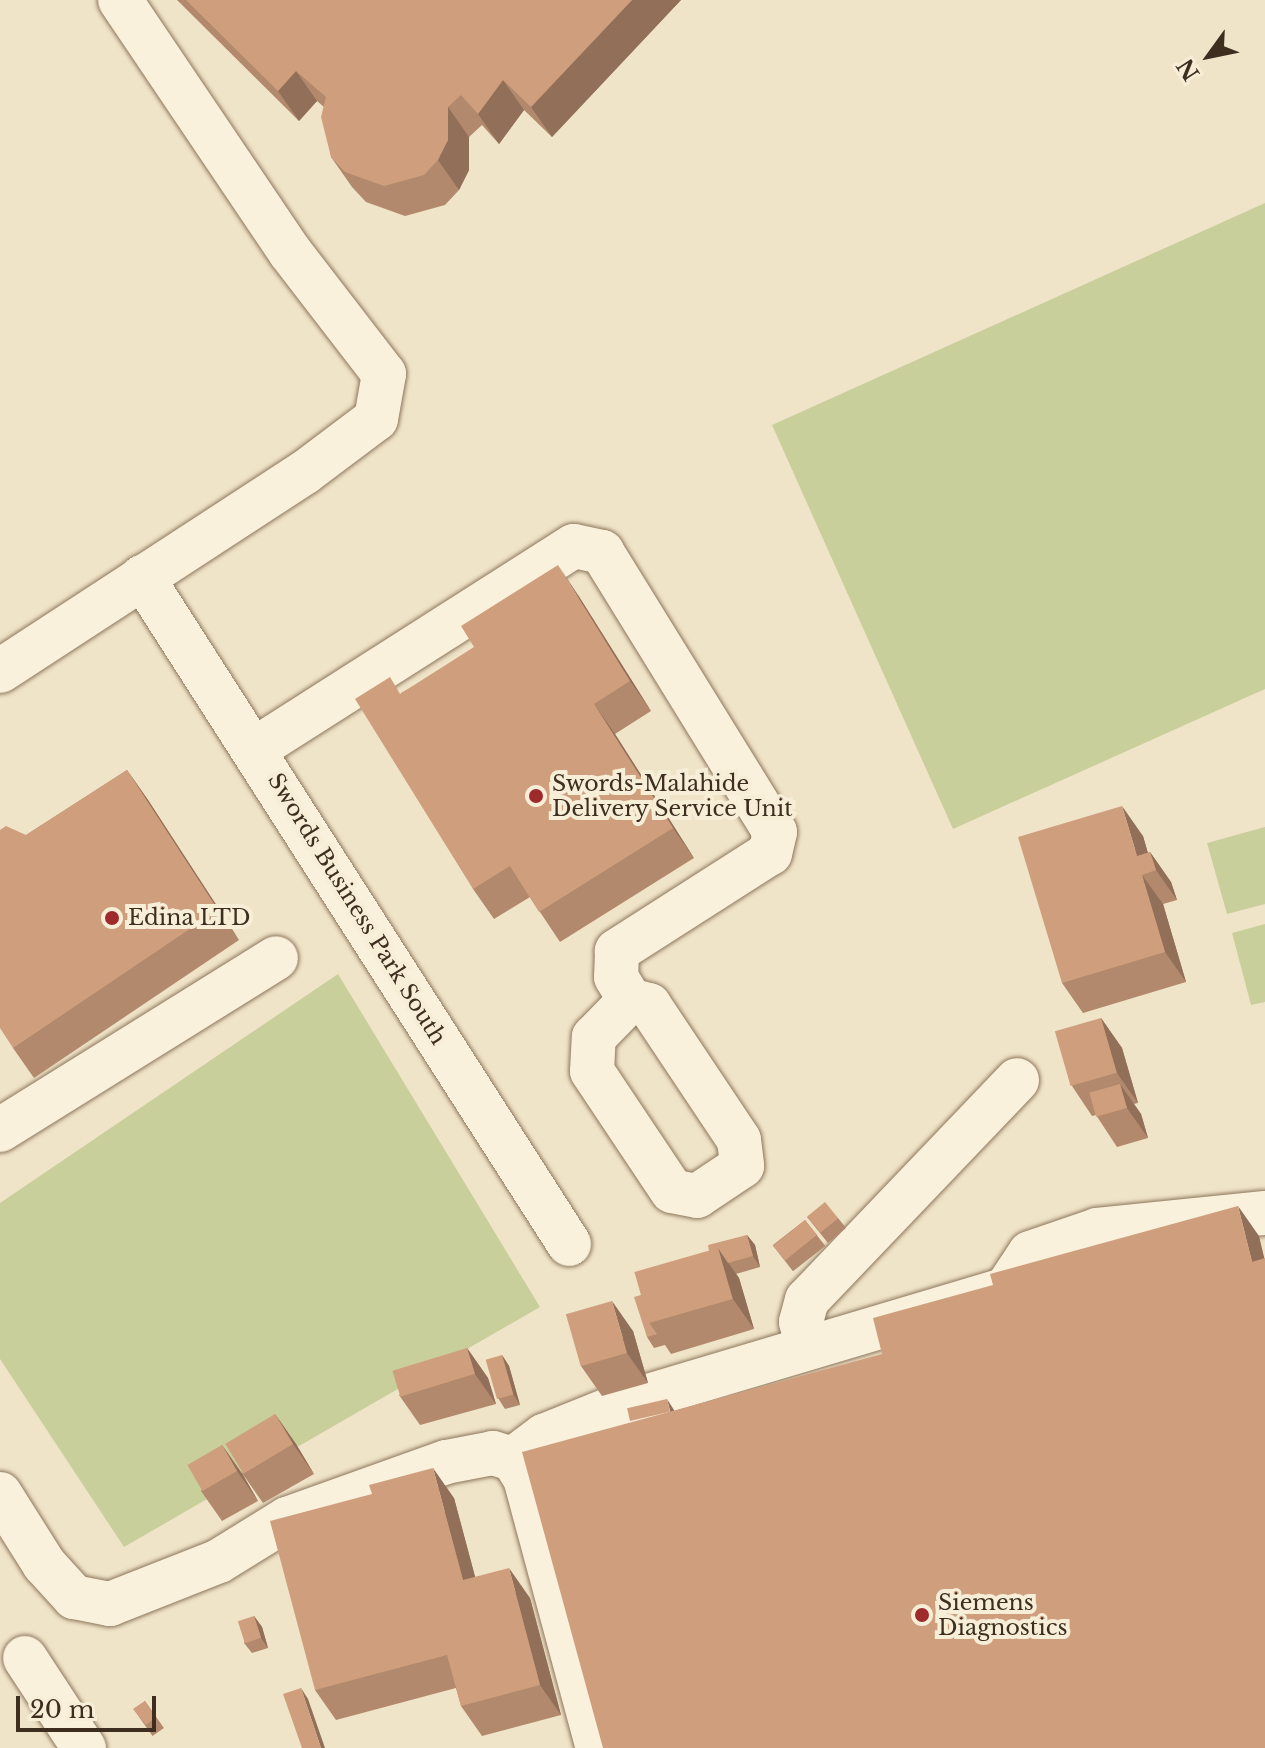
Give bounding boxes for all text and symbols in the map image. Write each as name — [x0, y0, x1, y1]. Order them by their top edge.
north arrow — [1169, 16, 1249, 96]
text: N — [1171, 53, 1205, 85]
street label: Swords Business Park South — [262, 768, 452, 1050]
place label: Swords-Malahide Delivery Service Unit — [552, 770, 793, 822]
marker: Swords-Malahide Delivery Service Unit — [527, 787, 545, 805]
place label: Edina LTD — [128, 905, 251, 931]
marker: Edina LTD — [103, 909, 121, 927]
place label: Siemens Diagnostics — [938, 1589, 1067, 1640]
marker: Siemens Diagnostics — [913, 1606, 931, 1624]
scale bar — [20, 1680, 160, 1730]
text: 20 m — [30, 1695, 95, 1724]

